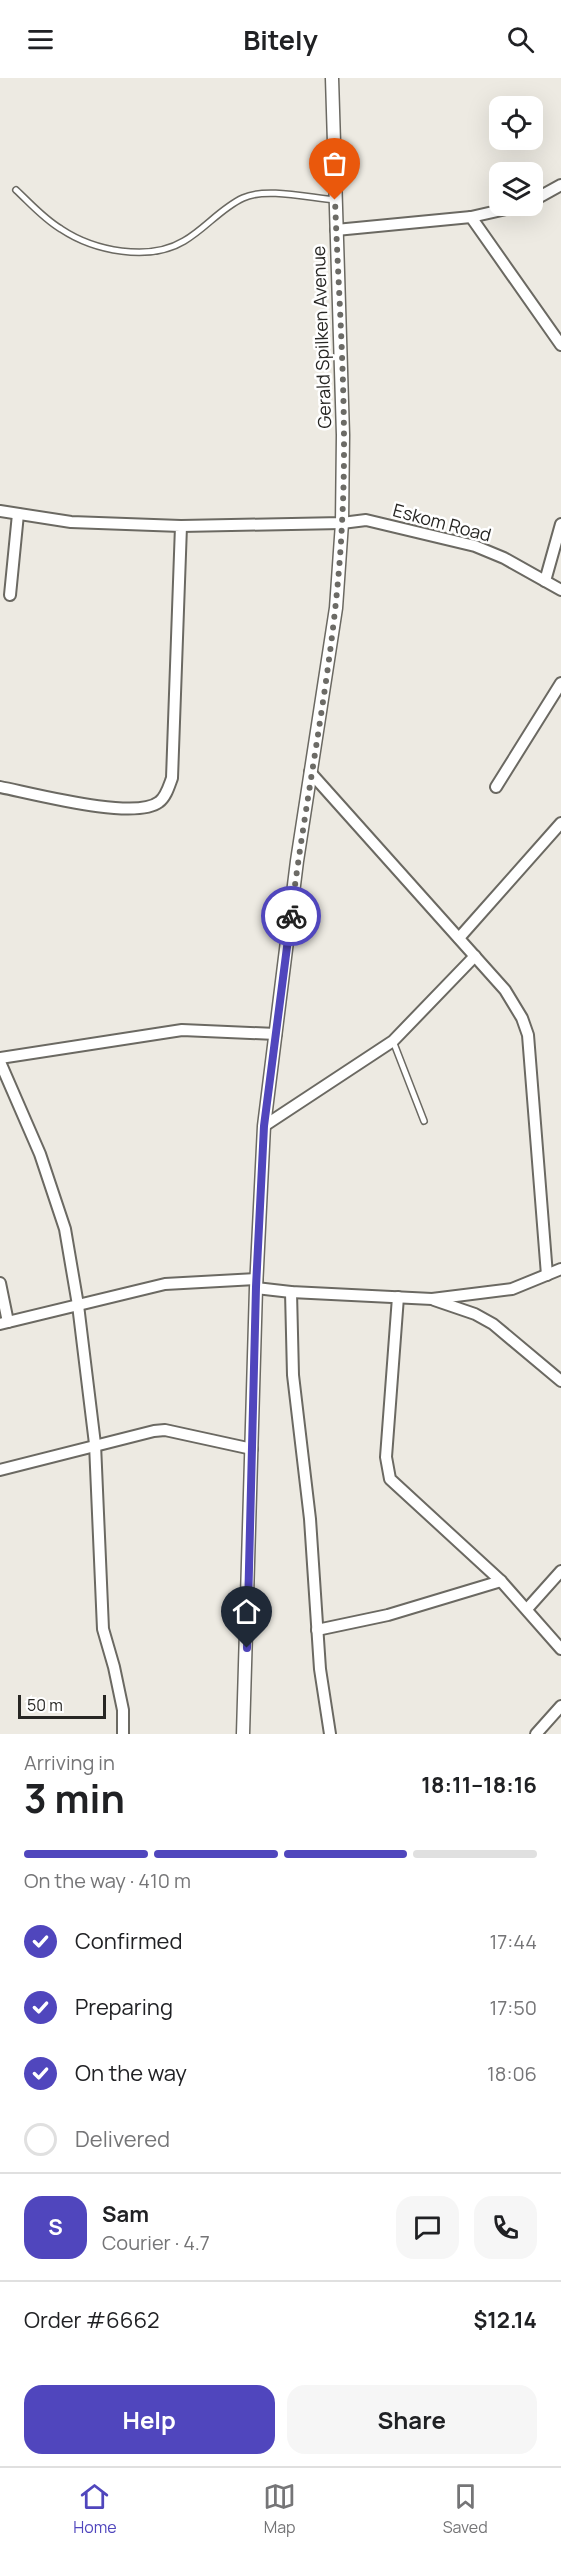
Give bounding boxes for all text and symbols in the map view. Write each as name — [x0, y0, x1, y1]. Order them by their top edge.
text: Bitely — [243, 21, 318, 58]
icon: menu — [24, 23, 57, 56]
icon: search — [504, 23, 537, 56]
map controls — [489, 96, 543, 216]
button: locate — [489, 96, 543, 150]
pin — [309, 138, 360, 200]
icon: bag — [318, 147, 351, 180]
button: layers — [489, 162, 543, 216]
street label: Gerald Spilken Avenue — [306, 245, 336, 429]
street label: Eskom Road — [391, 497, 494, 547]
courier — [261, 886, 321, 946]
icon: bike — [275, 900, 308, 933]
pin — [221, 1586, 272, 1648]
icon: home — [230, 1595, 263, 1628]
scale bar — [18, 1692, 106, 1720]
text: 50 m — [27, 1694, 63, 1716]
text: Arriving in — [24, 1749, 115, 1776]
text: 18:11–18:16 — [421, 1770, 537, 1800]
text: 3 min — [24, 1771, 125, 1825]
text: On the way · 410 m — [24, 1867, 191, 1894]
icon: check — [24, 1925, 57, 1958]
text: Confirmed — [75, 1926, 183, 1956]
text: 17:44 — [489, 1928, 537, 1955]
icon: check — [24, 1991, 57, 2024]
text: Preparing — [75, 1992, 173, 2022]
text: 17:50 — [489, 1994, 537, 2021]
icon: check — [24, 2057, 57, 2090]
text: On the way — [75, 2058, 187, 2088]
text: 18:06 — [487, 2060, 537, 2087]
text: Delivered — [75, 2124, 170, 2154]
button: chat — [396, 2196, 459, 2259]
button: phone — [474, 2196, 537, 2259]
text: Sam — [102, 2199, 149, 2229]
text: S — [48, 2212, 63, 2242]
text: Courier · 4.7 — [102, 2229, 210, 2256]
text: Order #6662 — [24, 2305, 160, 2335]
text: $12.14 — [473, 2305, 537, 2335]
button: Help — [24, 2385, 275, 2454]
button: Share — [287, 2385, 537, 2454]
tab: Home — [73, 2480, 117, 2538]
tab: Map — [263, 2480, 296, 2538]
tab: Saved — [443, 2480, 488, 2538]

